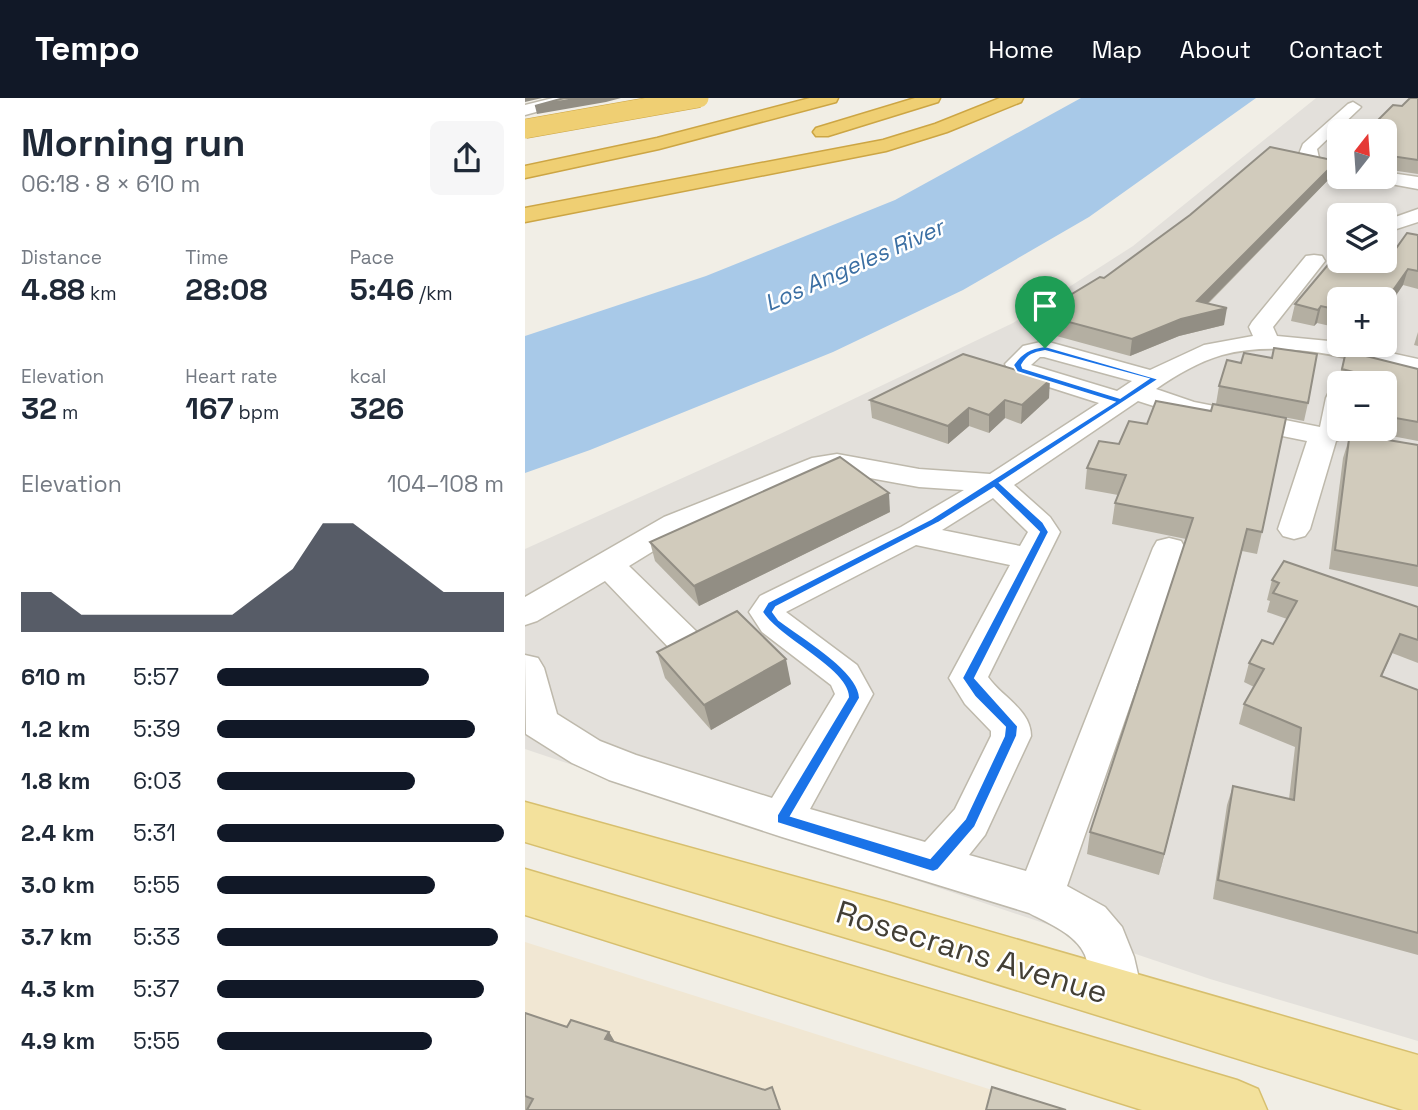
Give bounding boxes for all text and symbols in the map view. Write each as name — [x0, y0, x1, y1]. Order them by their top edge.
text: Tempo — [35, 28, 140, 70]
text: Home — [988, 34, 1054, 65]
text: Map — [1092, 34, 1142, 65]
text: About — [1180, 34, 1251, 65]
text: Contact — [1289, 34, 1383, 65]
text: Morning run — [21, 119, 246, 167]
north arrow — [1327, 119, 1397, 189]
map controls — [1327, 119, 1397, 441]
button: share — [430, 121, 504, 195]
text: 06:18 · 8 × 610 m — [21, 169, 200, 199]
button: layers — [1327, 203, 1397, 273]
water label: Los Angeles River — [760, 211, 950, 318]
text: Distance — [21, 245, 102, 270]
text: Time — [185, 245, 229, 270]
text: Pace — [350, 245, 394, 270]
text: 4.88 — [21, 270, 85, 309]
text: 28:08 — [185, 270, 268, 309]
text: 5:46 — [350, 270, 414, 309]
pin — [1015, 276, 1075, 348]
text: km — [85, 281, 116, 306]
text: /km — [414, 281, 453, 306]
icon: arrive — [1026, 287, 1064, 325]
button: + — [1327, 287, 1397, 357]
text: Elevation — [21, 364, 104, 389]
text: Heart rate — [185, 364, 278, 389]
text: kcal — [350, 364, 386, 389]
button: − — [1327, 371, 1397, 441]
text: 32 — [21, 389, 57, 428]
text: 167 — [185, 389, 234, 428]
text: 326 — [350, 389, 404, 428]
text: m — [57, 400, 78, 425]
text: bpm — [234, 400, 279, 425]
text: Elevation — [21, 469, 122, 499]
text: 104–108 m — [387, 469, 504, 499]
text: 610 m — [21, 662, 86, 692]
text: 5:57 — [133, 662, 179, 692]
text: 1.2 km — [21, 714, 90, 744]
text: 5:39 — [133, 714, 181, 744]
text: 1.8 km — [21, 766, 91, 796]
text: 6:03 — [133, 766, 182, 796]
text: 2.4 km — [21, 818, 95, 848]
text: 5:31 — [133, 818, 176, 848]
text: 3.0 km — [21, 870, 95, 900]
text: 5:55 — [133, 870, 180, 900]
street label: Rosecrans Avenue — [831, 892, 1113, 1012]
text: 3.7 km — [21, 922, 92, 952]
text: 5:33 — [133, 922, 180, 952]
text: 4.3 km — [21, 974, 95, 1004]
text: 5:37 — [133, 974, 179, 1004]
text: 4.9 km — [21, 1026, 95, 1056]
text: 5:55 — [133, 1026, 180, 1056]

